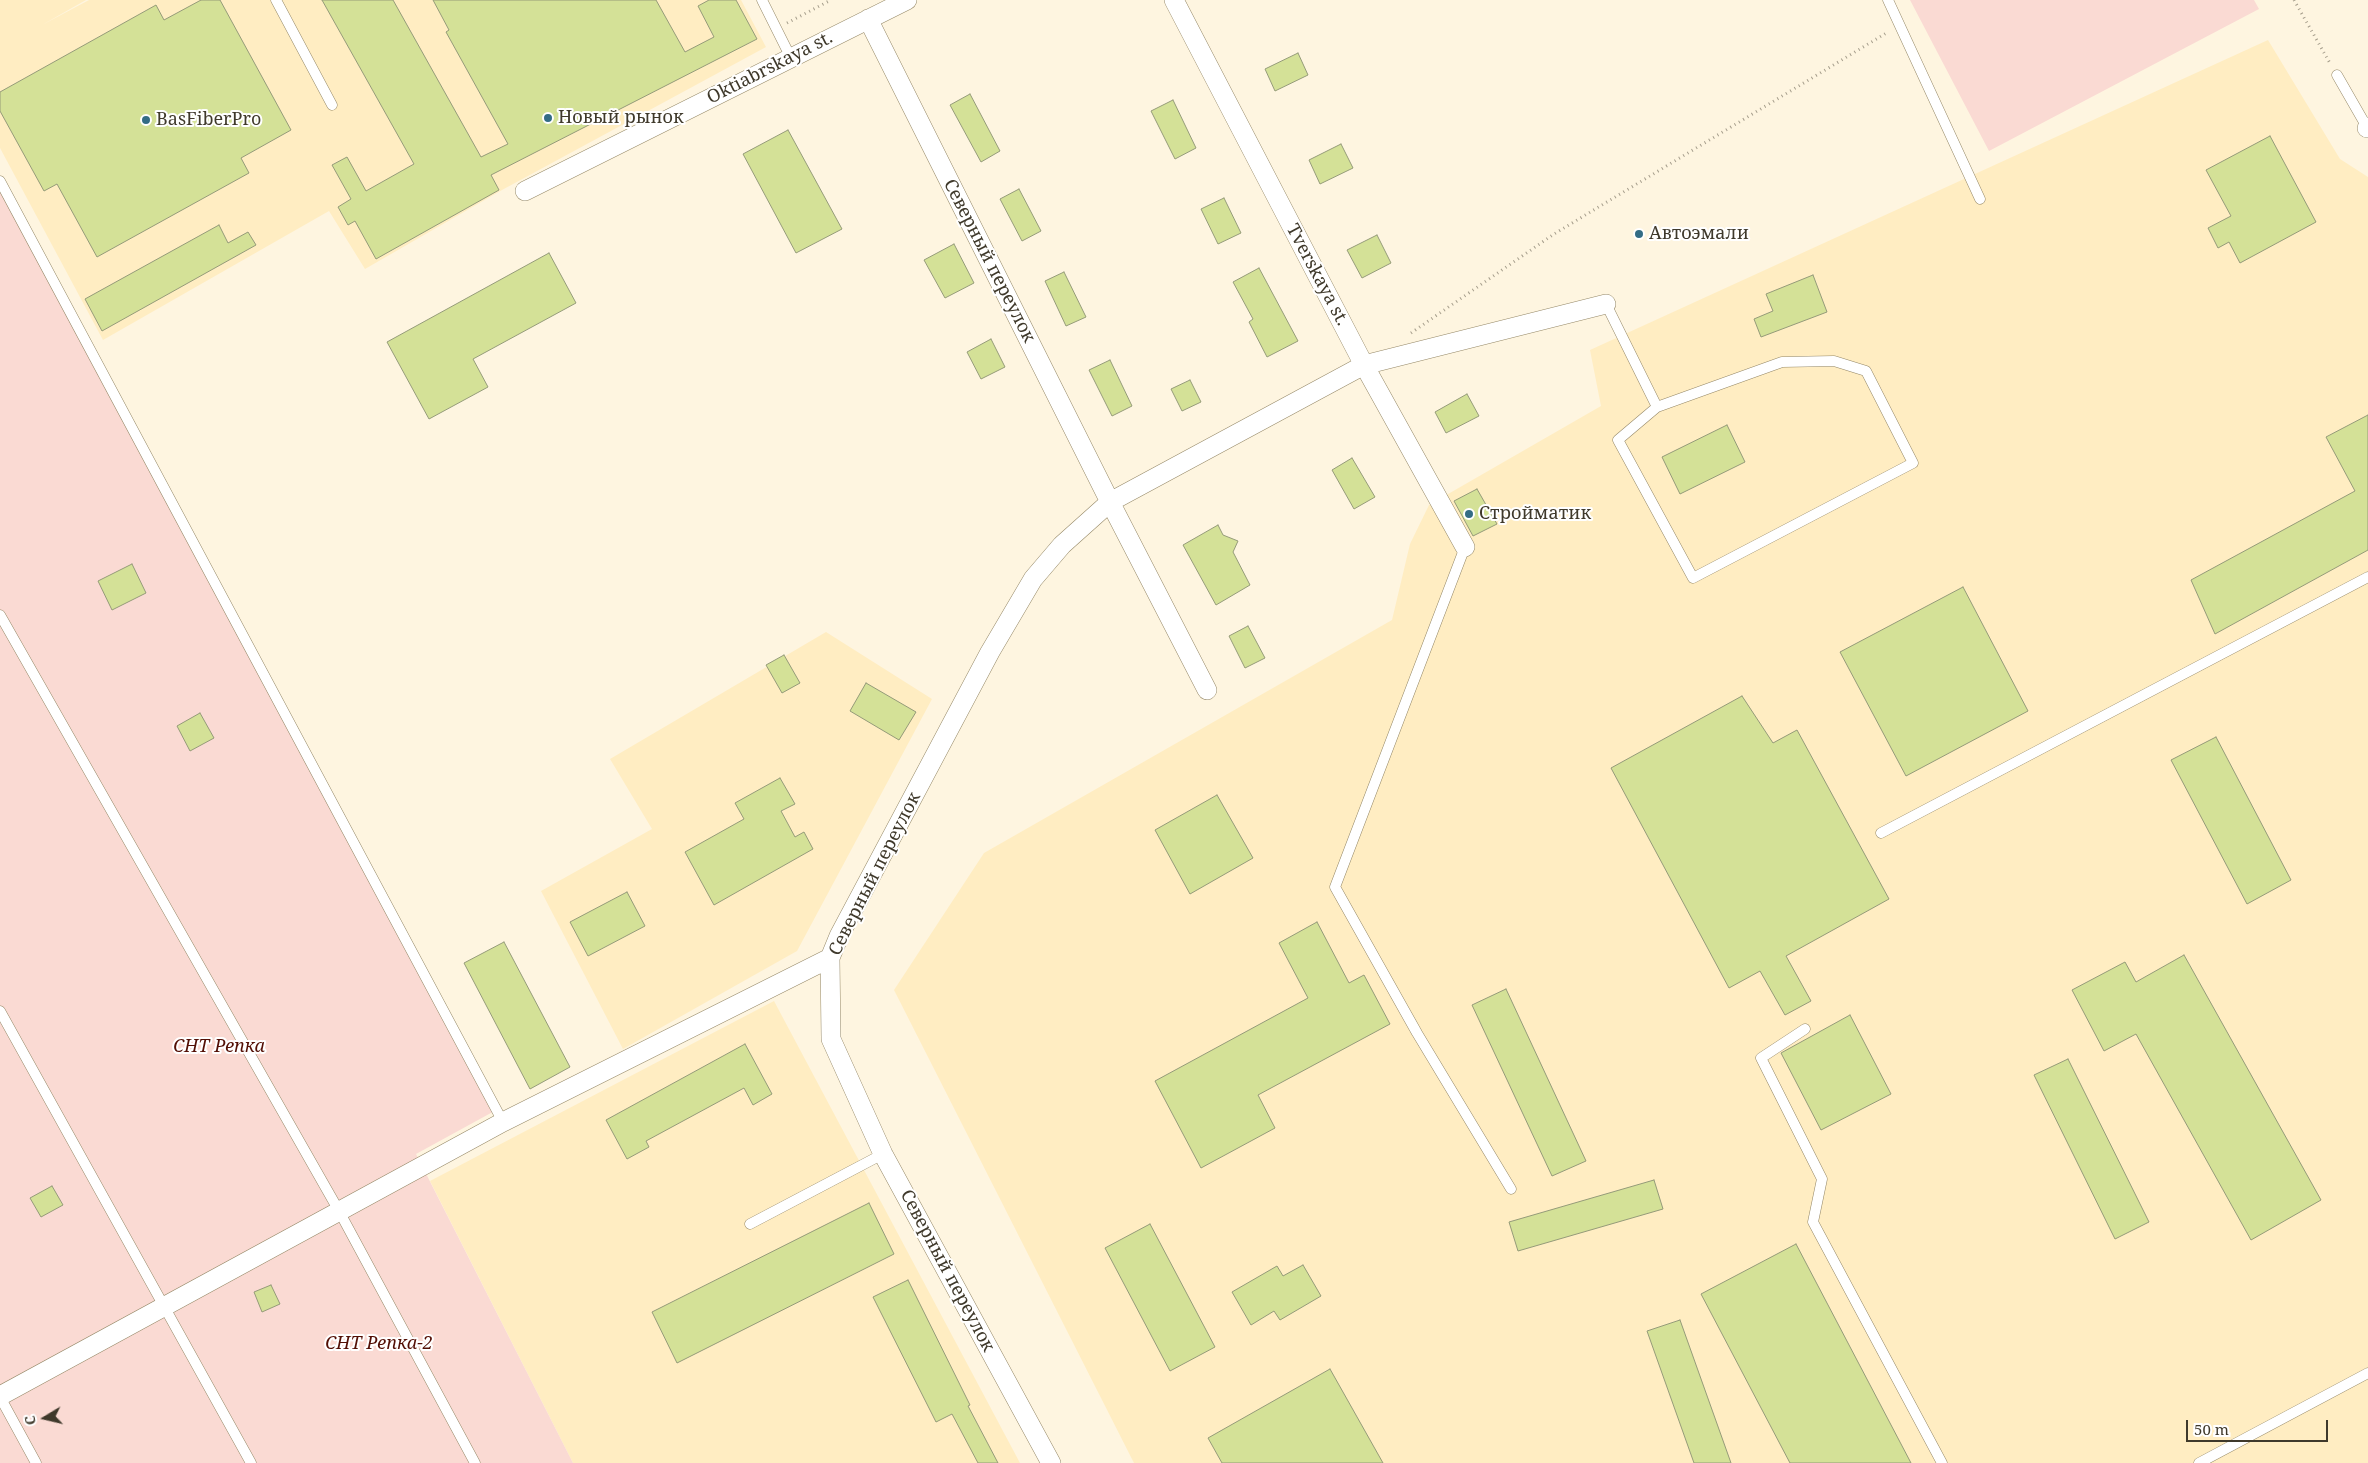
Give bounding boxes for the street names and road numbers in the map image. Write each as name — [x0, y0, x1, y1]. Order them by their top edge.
street label: Oktiabrskaya st. — [704, 27, 836, 109]
street label: Северный переулок — [938, 176, 1040, 346]
street label: Tverskaya st. — [1281, 221, 1353, 329]
street label: Северный переулок — [824, 789, 926, 959]
street label: Северный переулок — [895, 1186, 999, 1356]

